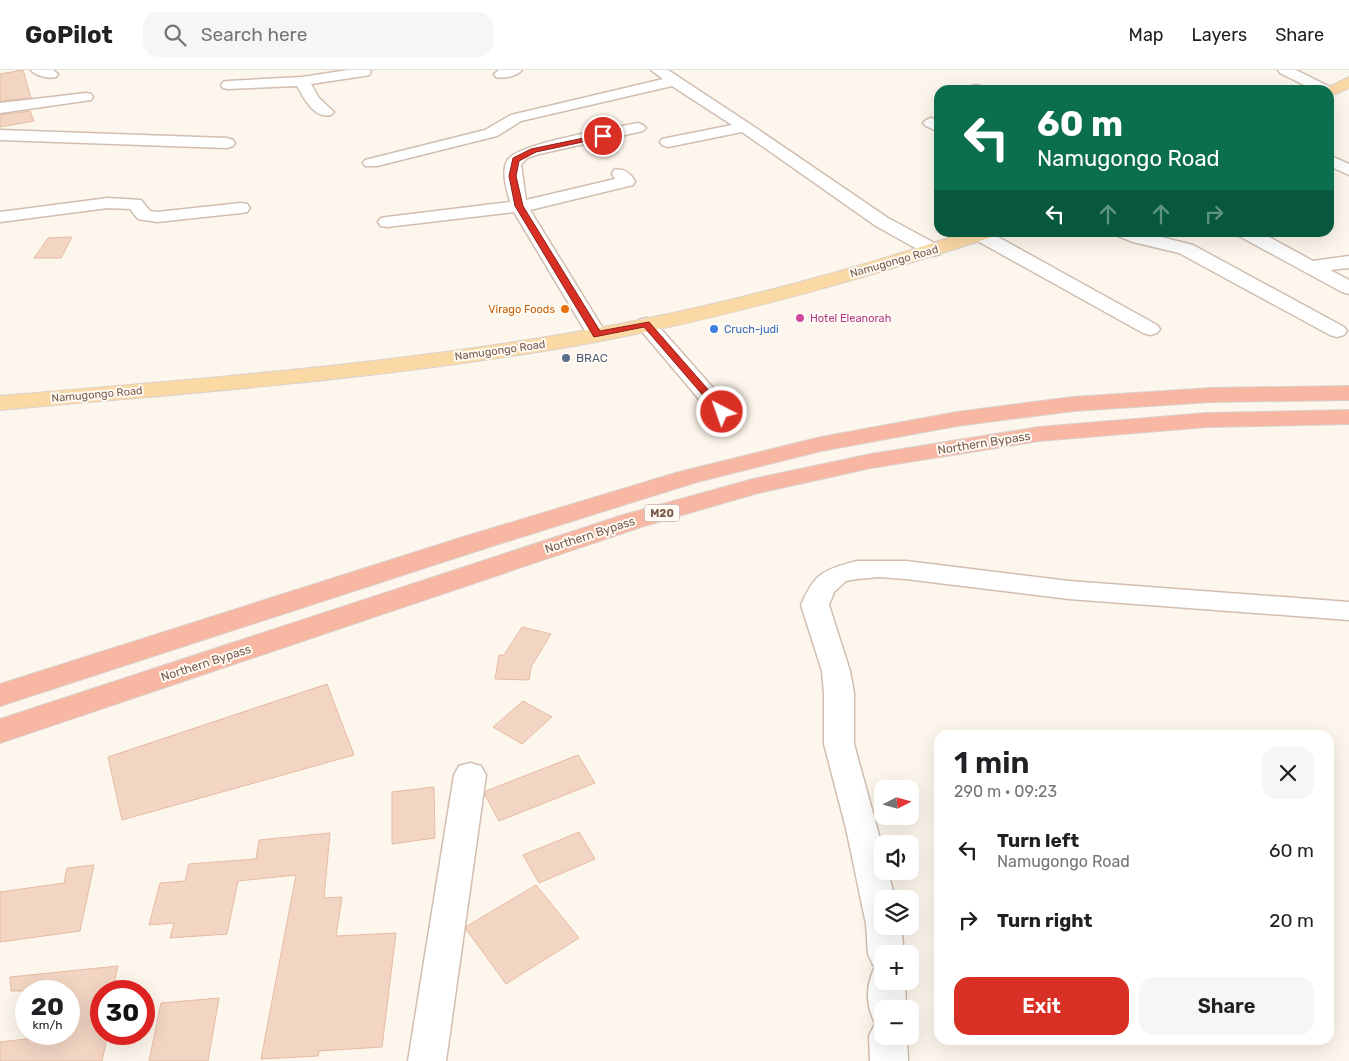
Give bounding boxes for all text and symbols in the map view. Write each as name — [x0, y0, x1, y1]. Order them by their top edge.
search box — [143, 12, 493, 57]
text: GoPilot — [25, 21, 113, 49]
icon: search — [161, 21, 189, 49]
text: Search here — [201, 23, 307, 46]
text: Map — [1129, 24, 1164, 46]
text: Layers — [1192, 24, 1247, 46]
text: Share — [1275, 24, 1324, 46]
text: 60 m — [1037, 103, 1123, 145]
icon: left — [954, 105, 1019, 170]
pin — [582, 115, 624, 157]
icon: arrive — [589, 122, 617, 150]
text: Namugongo Road — [1037, 145, 1220, 172]
icon: left — [1041, 200, 1069, 228]
icon: ahead — [1094, 200, 1122, 228]
icon: ahead — [1147, 200, 1175, 228]
icon: right — [1200, 200, 1228, 228]
street label: Namugongo Road — [848, 243, 940, 280]
place label: Virago Foods — [488, 303, 555, 316]
marker: Virago Foods — [559, 303, 571, 315]
marker: Hotel Eleanorah — [794, 312, 806, 324]
place label: Hotel Eleanorah — [810, 312, 891, 325]
marker: Cruch-judi — [708, 323, 720, 335]
place label: Cruch-judi — [724, 323, 779, 336]
street label: Namugongo Road — [454, 338, 546, 363]
place label: BRAC — [576, 351, 608, 365]
marker: BRAC — [560, 352, 572, 364]
street label: Namugongo Road — [51, 384, 143, 405]
position arrow — [695, 385, 747, 437]
street label: Northern Bypass — [937, 429, 1031, 457]
road number: M20 — [644, 504, 680, 522]
street label: Northern Bypass — [543, 514, 637, 556]
street label: Northern Bypass — [159, 642, 253, 684]
text: 1 min — [954, 745, 1029, 781]
button: close — [1262, 747, 1314, 799]
north arrow — [874, 780, 919, 825]
map controls — [874, 780, 919, 1045]
text: 290 m · 09:23 — [954, 782, 1057, 801]
text: Turn left — [997, 829, 1079, 852]
button: sound — [874, 835, 919, 880]
icon: left — [954, 836, 982, 864]
text: 60 m — [1269, 839, 1314, 862]
text: Namugongo Road — [997, 852, 1130, 871]
button: layers — [874, 890, 919, 935]
icon: right — [954, 906, 982, 934]
text: Turn right — [997, 909, 1092, 932]
text: 20 m — [1269, 909, 1314, 932]
button: + — [874, 945, 919, 990]
button: Exit — [954, 977, 1129, 1035]
button: Share — [1139, 977, 1314, 1035]
speed limit sign: 30 — [90, 980, 155, 1045]
text: 20 — [31, 992, 64, 1021]
button: − — [874, 1000, 919, 1045]
text: km/h — [33, 1018, 62, 1032]

